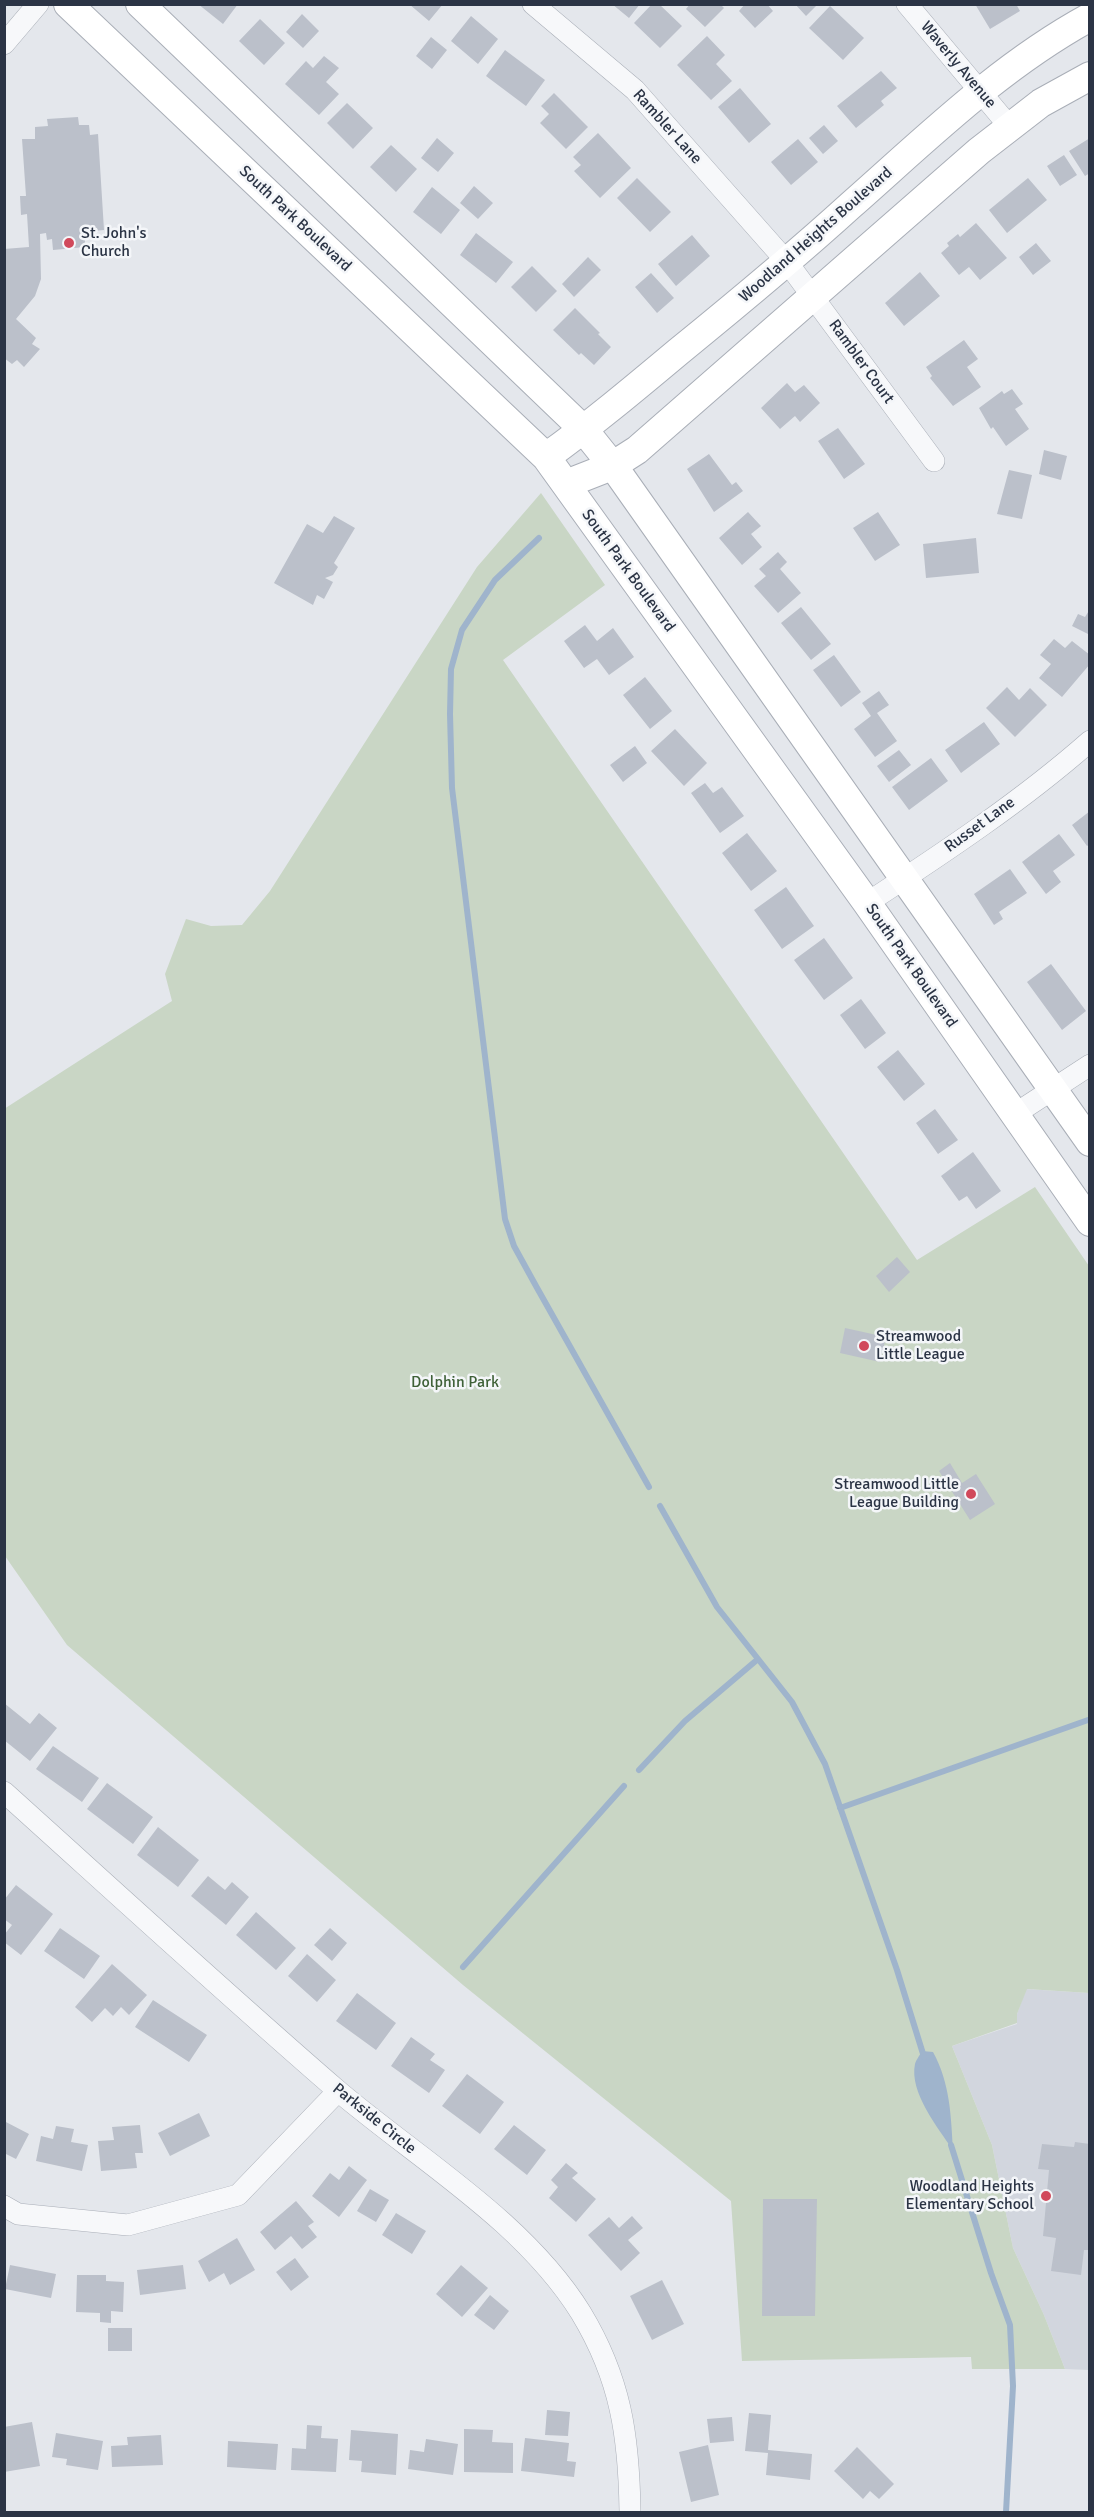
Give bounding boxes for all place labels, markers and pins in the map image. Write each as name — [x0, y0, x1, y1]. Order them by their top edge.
place label: St. John's Church — [81, 224, 146, 262]
marker: St. John's Church — [62, 236, 76, 250]
place label: Streamwood Little League — [876, 1327, 965, 1365]
marker: Streamwood Little League — [857, 1339, 871, 1353]
place label: Streamwood Little League Building — [834, 1475, 959, 1513]
marker: Streamwood Little League Building — [964, 1487, 978, 1501]
place label: Woodland Heights Elementary School — [905, 2177, 1034, 2215]
marker: Woodland Heights Elementary School — [1039, 2189, 1053, 2203]

